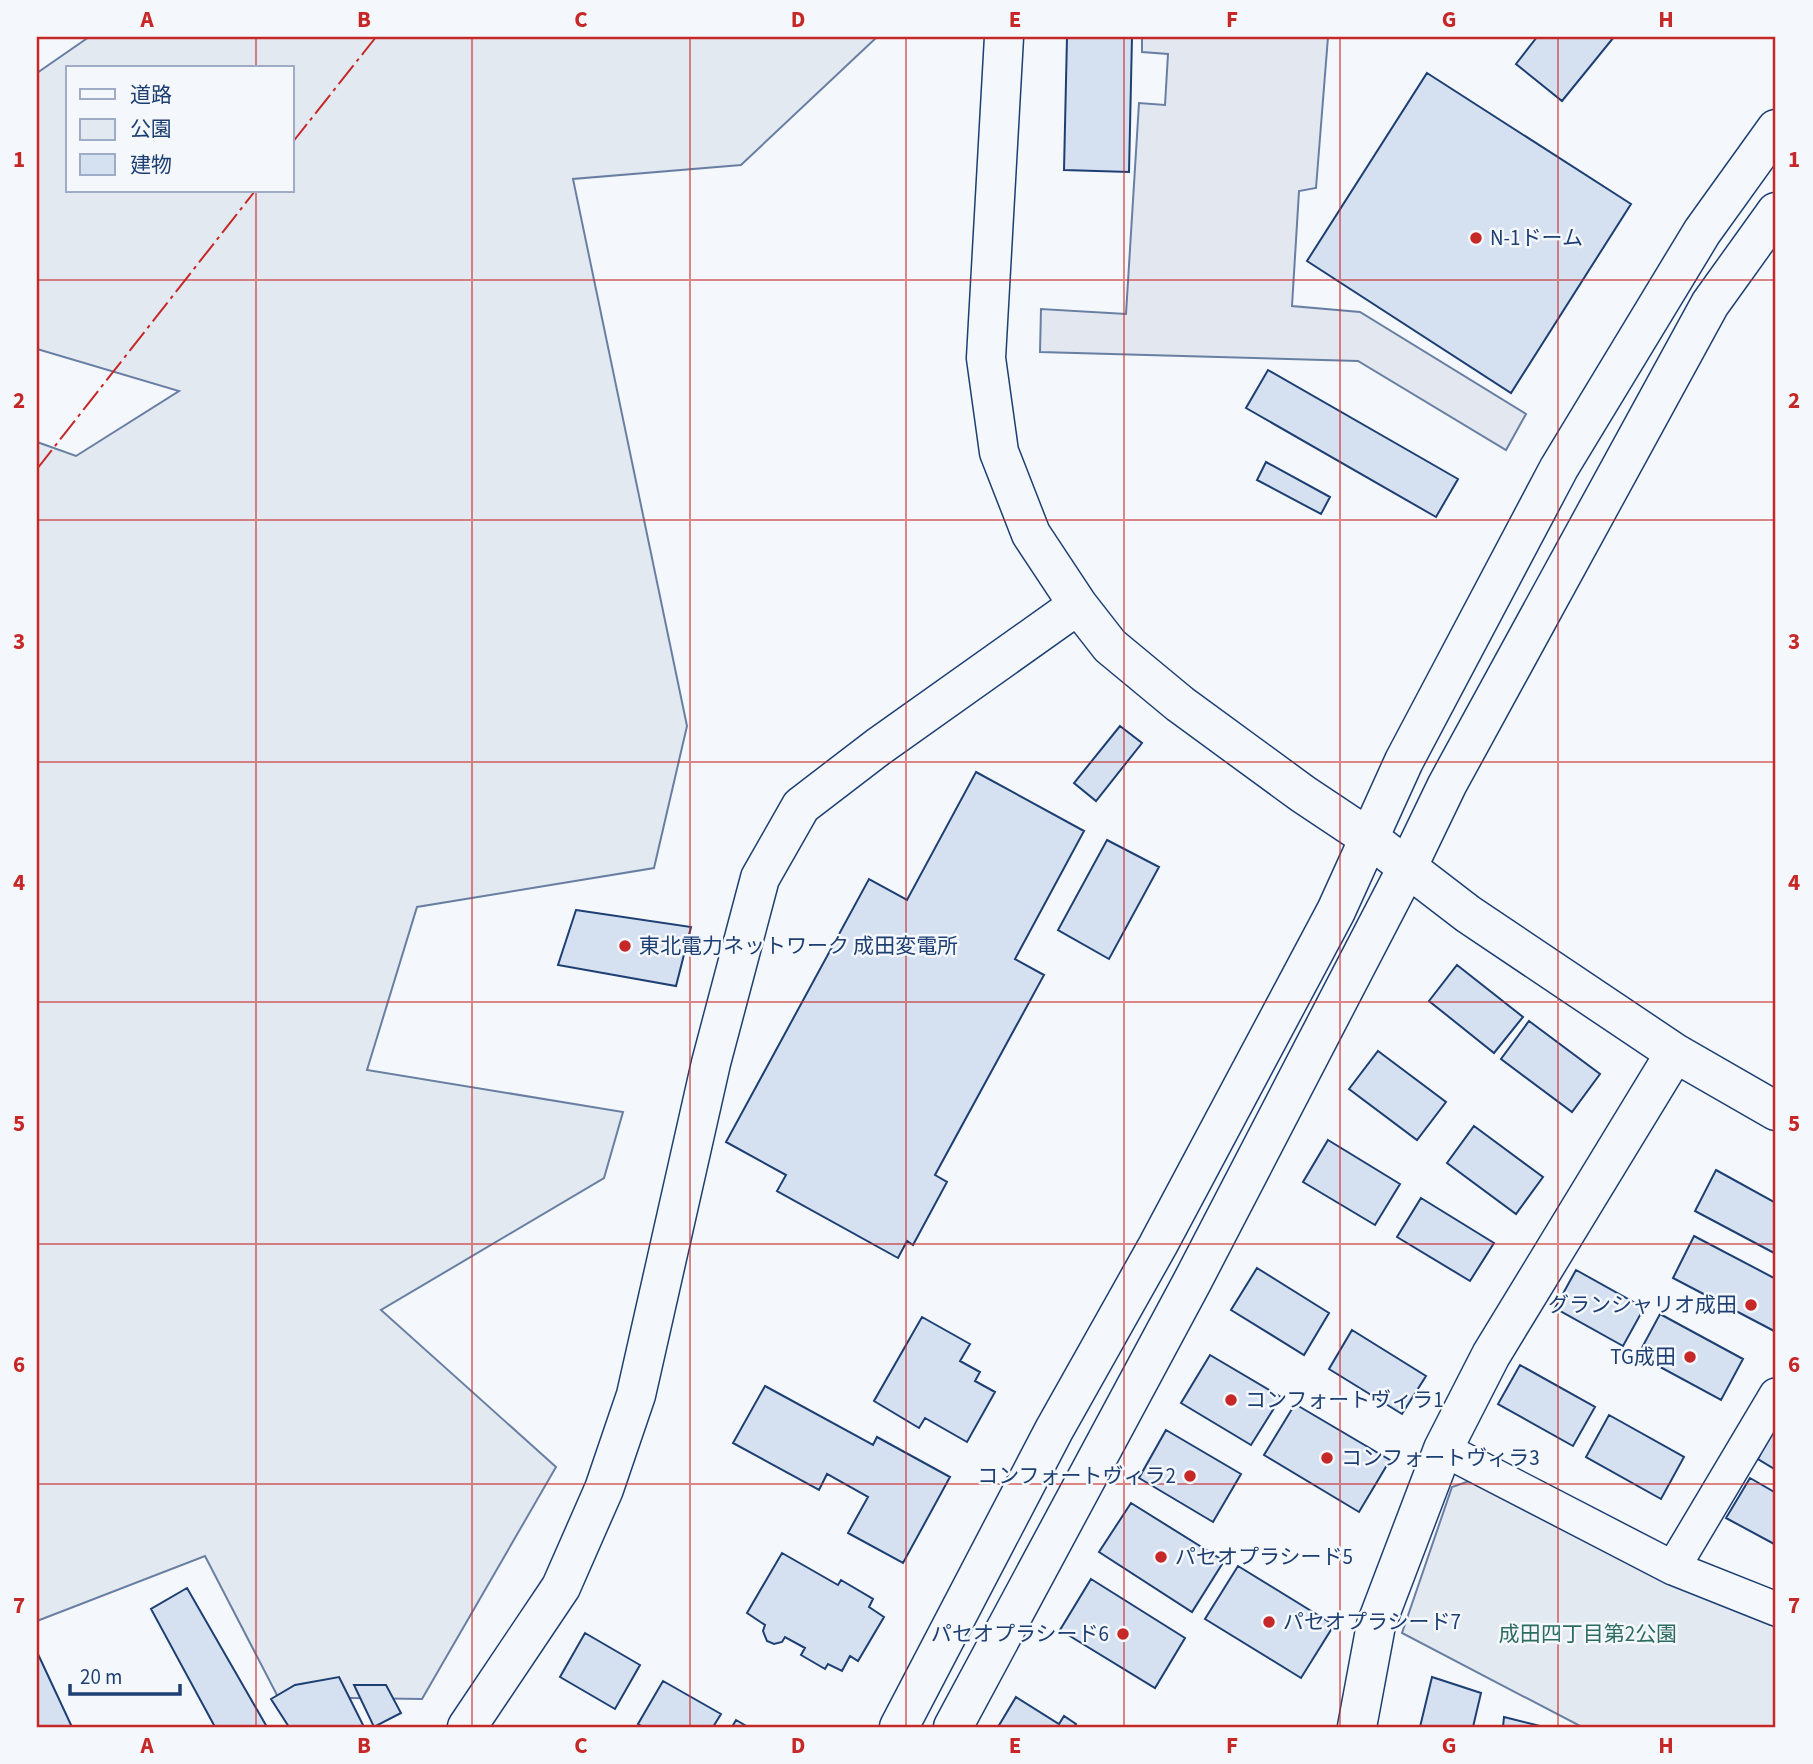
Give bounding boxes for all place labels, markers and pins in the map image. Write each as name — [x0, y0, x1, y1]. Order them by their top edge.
place label: N-1ドーム — [1490, 223, 1583, 253]
marker: N-1ドーム — [1468, 230, 1484, 246]
place label: 東北電力ネットワーク 成田変電所 — [639, 931, 958, 961]
marker: 東北電力ネットワーク 成田変電所 — [617, 938, 633, 954]
place label: グランシャリオ成田 — [1548, 1290, 1737, 1320]
marker: グランシャリオ成田 — [1743, 1297, 1759, 1313]
place label: TG成田 — [1610, 1342, 1676, 1372]
marker: TG成田 — [1682, 1349, 1698, 1365]
place label: コンフォートヴィラ1 — [1245, 1385, 1444, 1415]
marker: コンフォートヴィラ1 — [1223, 1392, 1239, 1408]
place label: コンフォートヴィラ3 — [1341, 1443, 1540, 1473]
marker: コンフォートヴィラ3 — [1319, 1450, 1335, 1466]
place label: コンフォートヴィラ2 — [977, 1461, 1176, 1491]
marker: コンフォートヴィラ2 — [1182, 1468, 1198, 1484]
place label: パセオプラシード5 — [1175, 1542, 1353, 1572]
marker: パセオプラシード5 — [1153, 1549, 1169, 1565]
place label: パセオプラシード7 — [1283, 1607, 1461, 1637]
marker: パセオプラシード7 — [1261, 1614, 1277, 1630]
place label: パセオプラシード6 — [931, 1619, 1109, 1649]
marker: パセオプラシード6 — [1115, 1626, 1131, 1642]

